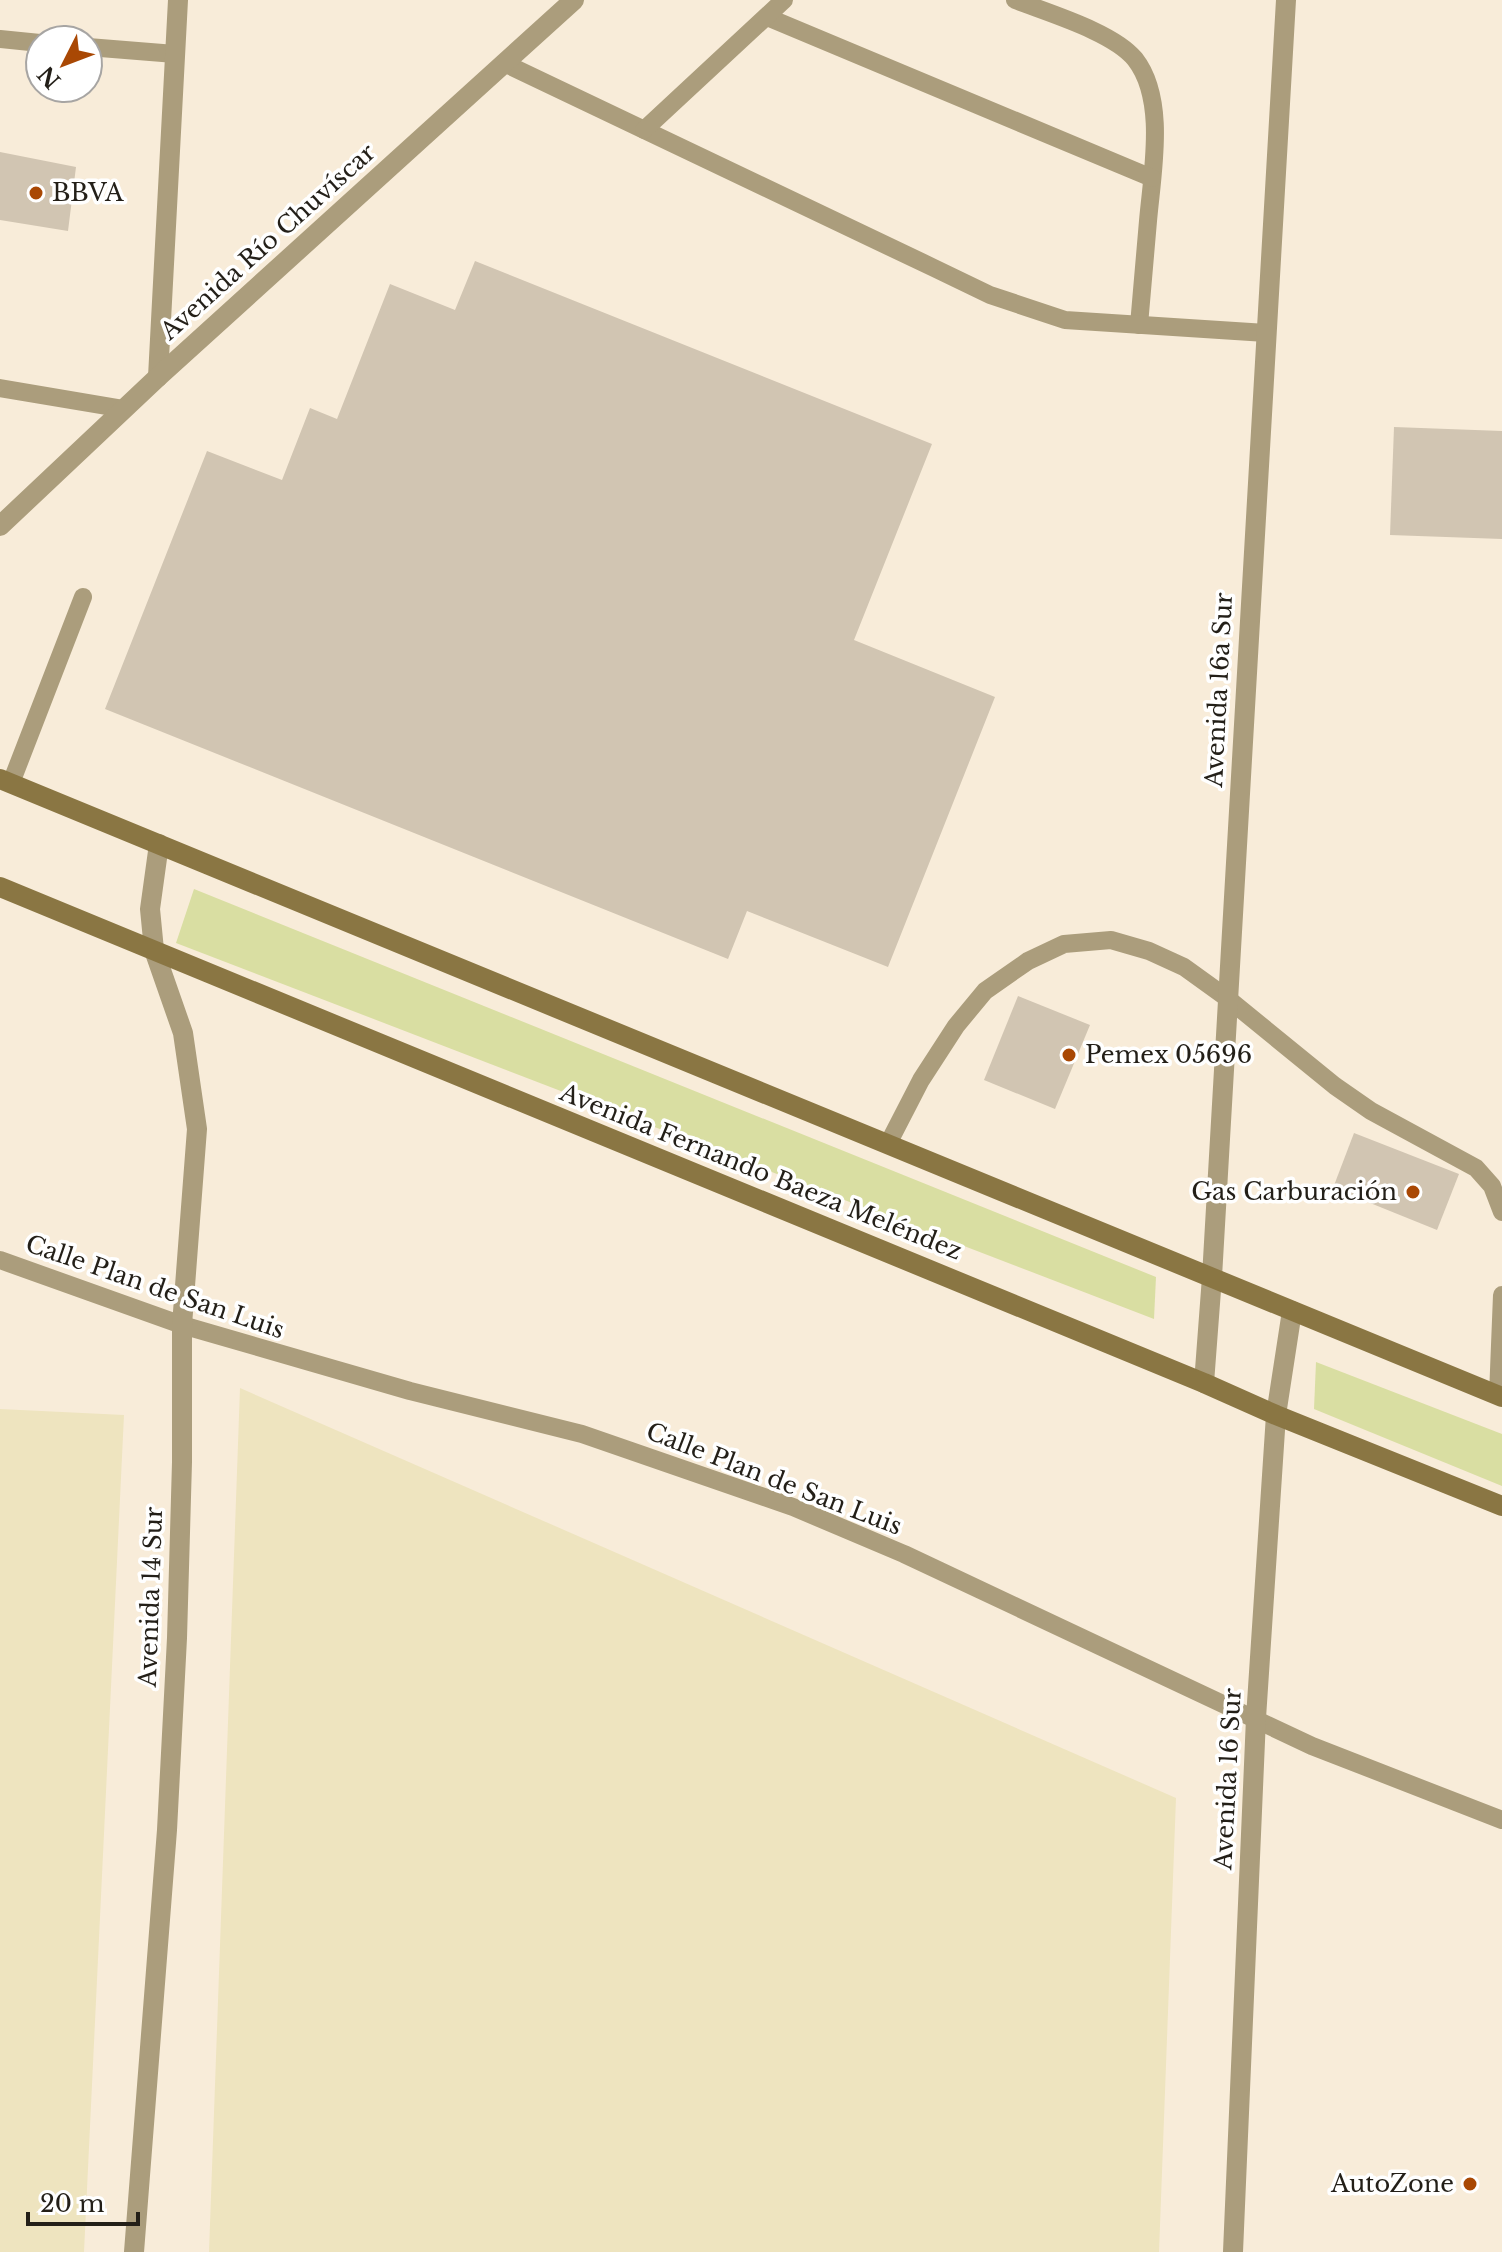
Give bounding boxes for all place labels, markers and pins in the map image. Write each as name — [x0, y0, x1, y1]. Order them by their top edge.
place label: BBVA — [52, 178, 124, 207]
marker: BBVA — [27, 184, 45, 202]
place label: Pemex 05696 — [1085, 1040, 1252, 1069]
marker: Pemex 05696 — [1060, 1046, 1078, 1064]
place label: Gas Carburación — [1191, 1177, 1397, 1206]
marker: Gas Carburación — [1404, 1183, 1422, 1201]
place label: AutoZone — [1330, 2169, 1454, 2198]
marker: AutoZone — [1461, 2175, 1479, 2193]

